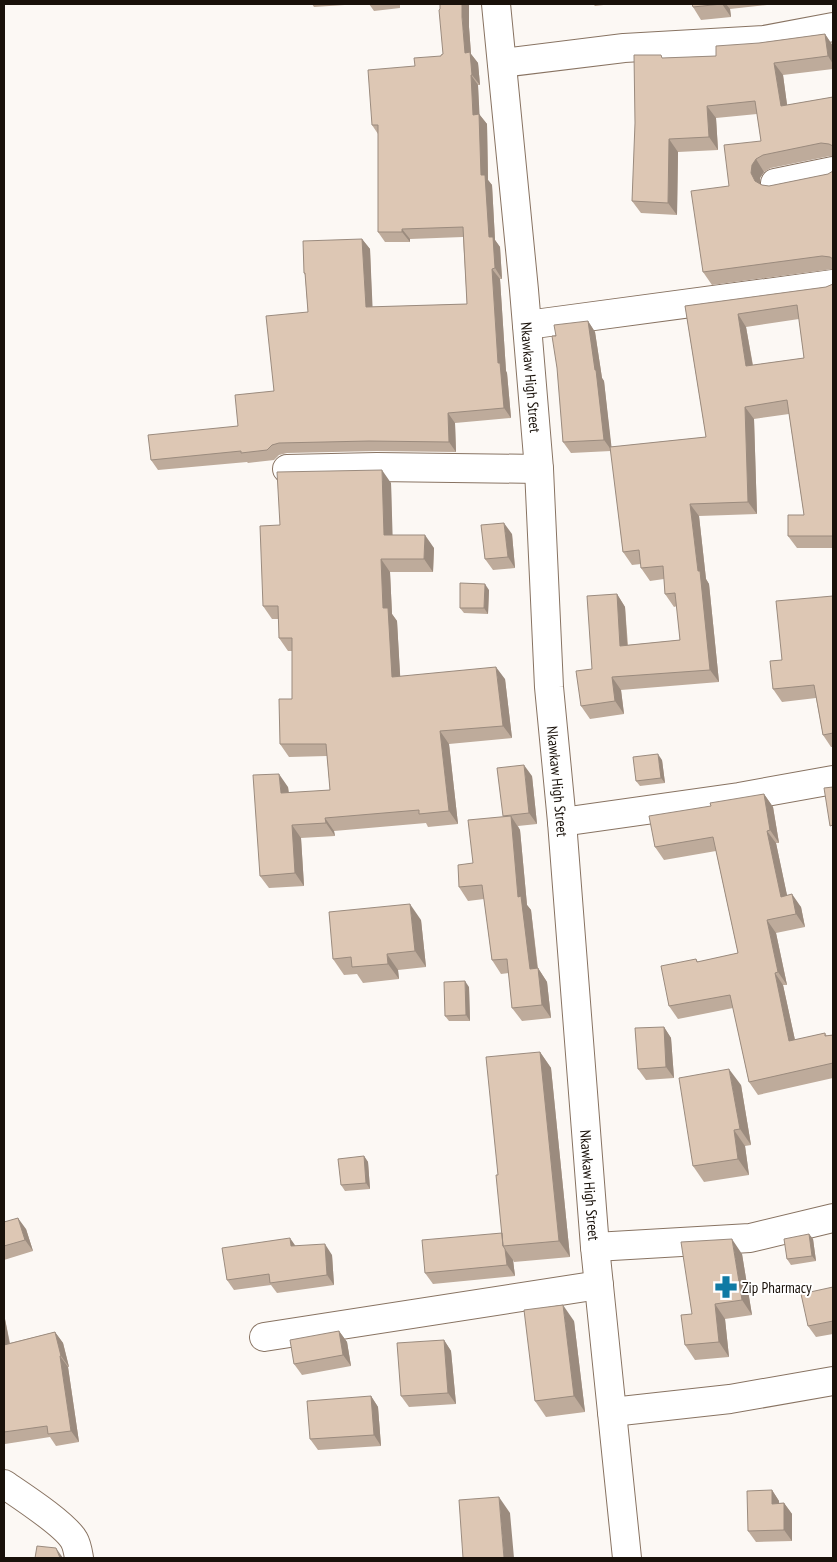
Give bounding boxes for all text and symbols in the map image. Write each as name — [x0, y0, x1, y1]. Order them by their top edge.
street label: Nkawkaw High Street — [517, 321, 545, 433]
street label: Nkawkaw High Street — [543, 725, 573, 837]
street label: Nkawkaw High Street — [576, 1129, 604, 1241]
pharmacy icon: Zip Pharmacy — [713, 1274, 739, 1300]
place label: Zip Pharmacy — [742, 1278, 812, 1297]

